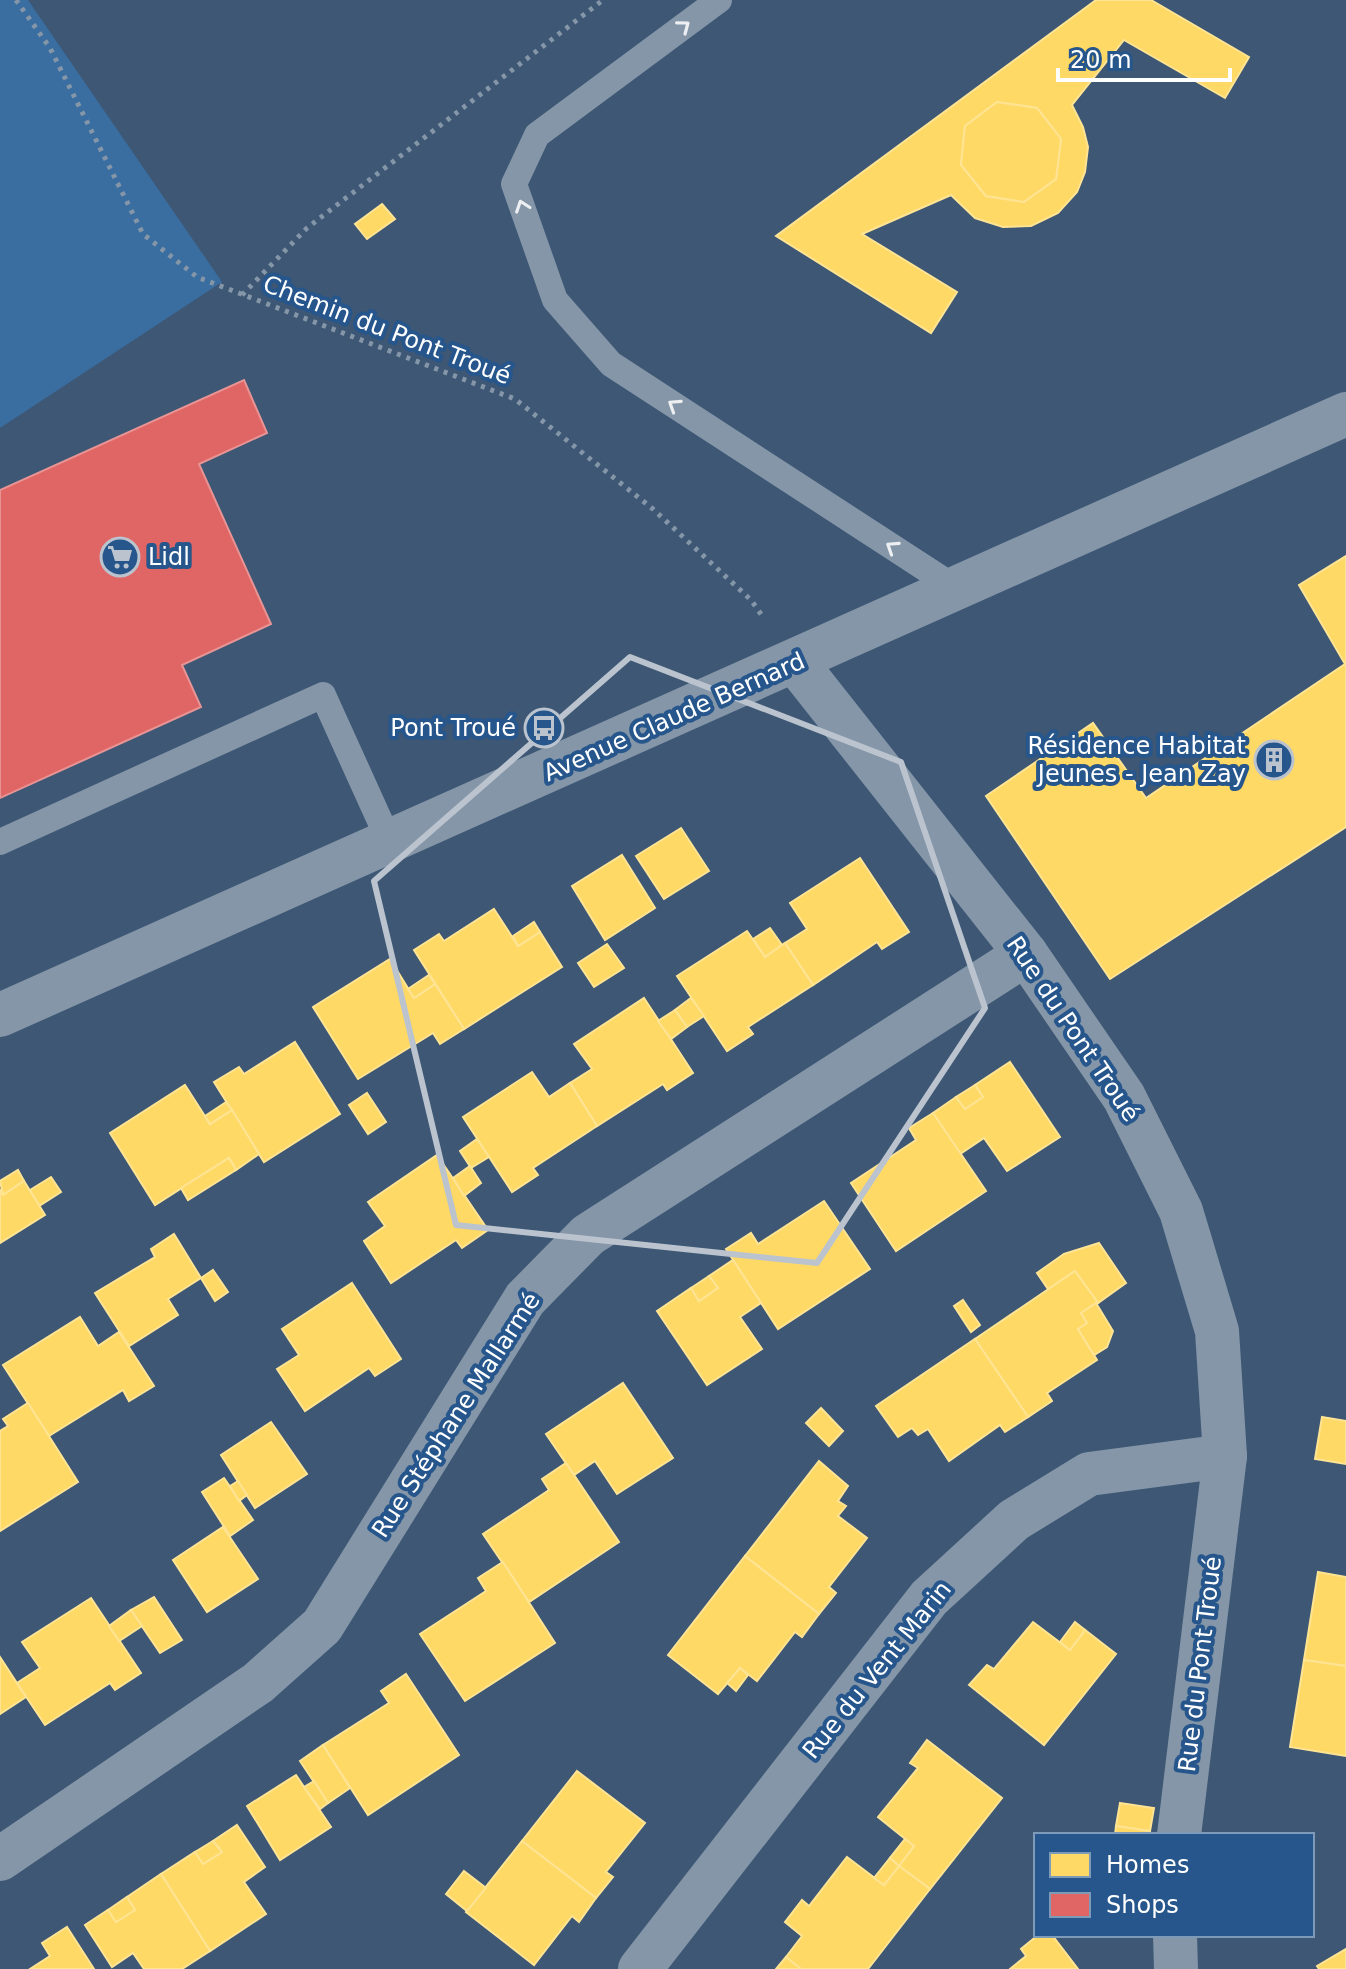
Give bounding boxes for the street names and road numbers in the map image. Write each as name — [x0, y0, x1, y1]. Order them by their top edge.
street label: Chemin du Pont Troué — [259, 270, 515, 390]
street label: Avenue Claude Bernard — [539, 647, 809, 787]
street label: Rue du Pont Troué — [1001, 931, 1145, 1127]
street label: Rue Stéphane Mallarmé — [366, 1287, 546, 1543]
street label: Rue du Pont Troué — [1173, 1555, 1227, 1773]
street label: Rue du Vent Marin — [797, 1576, 957, 1764]

